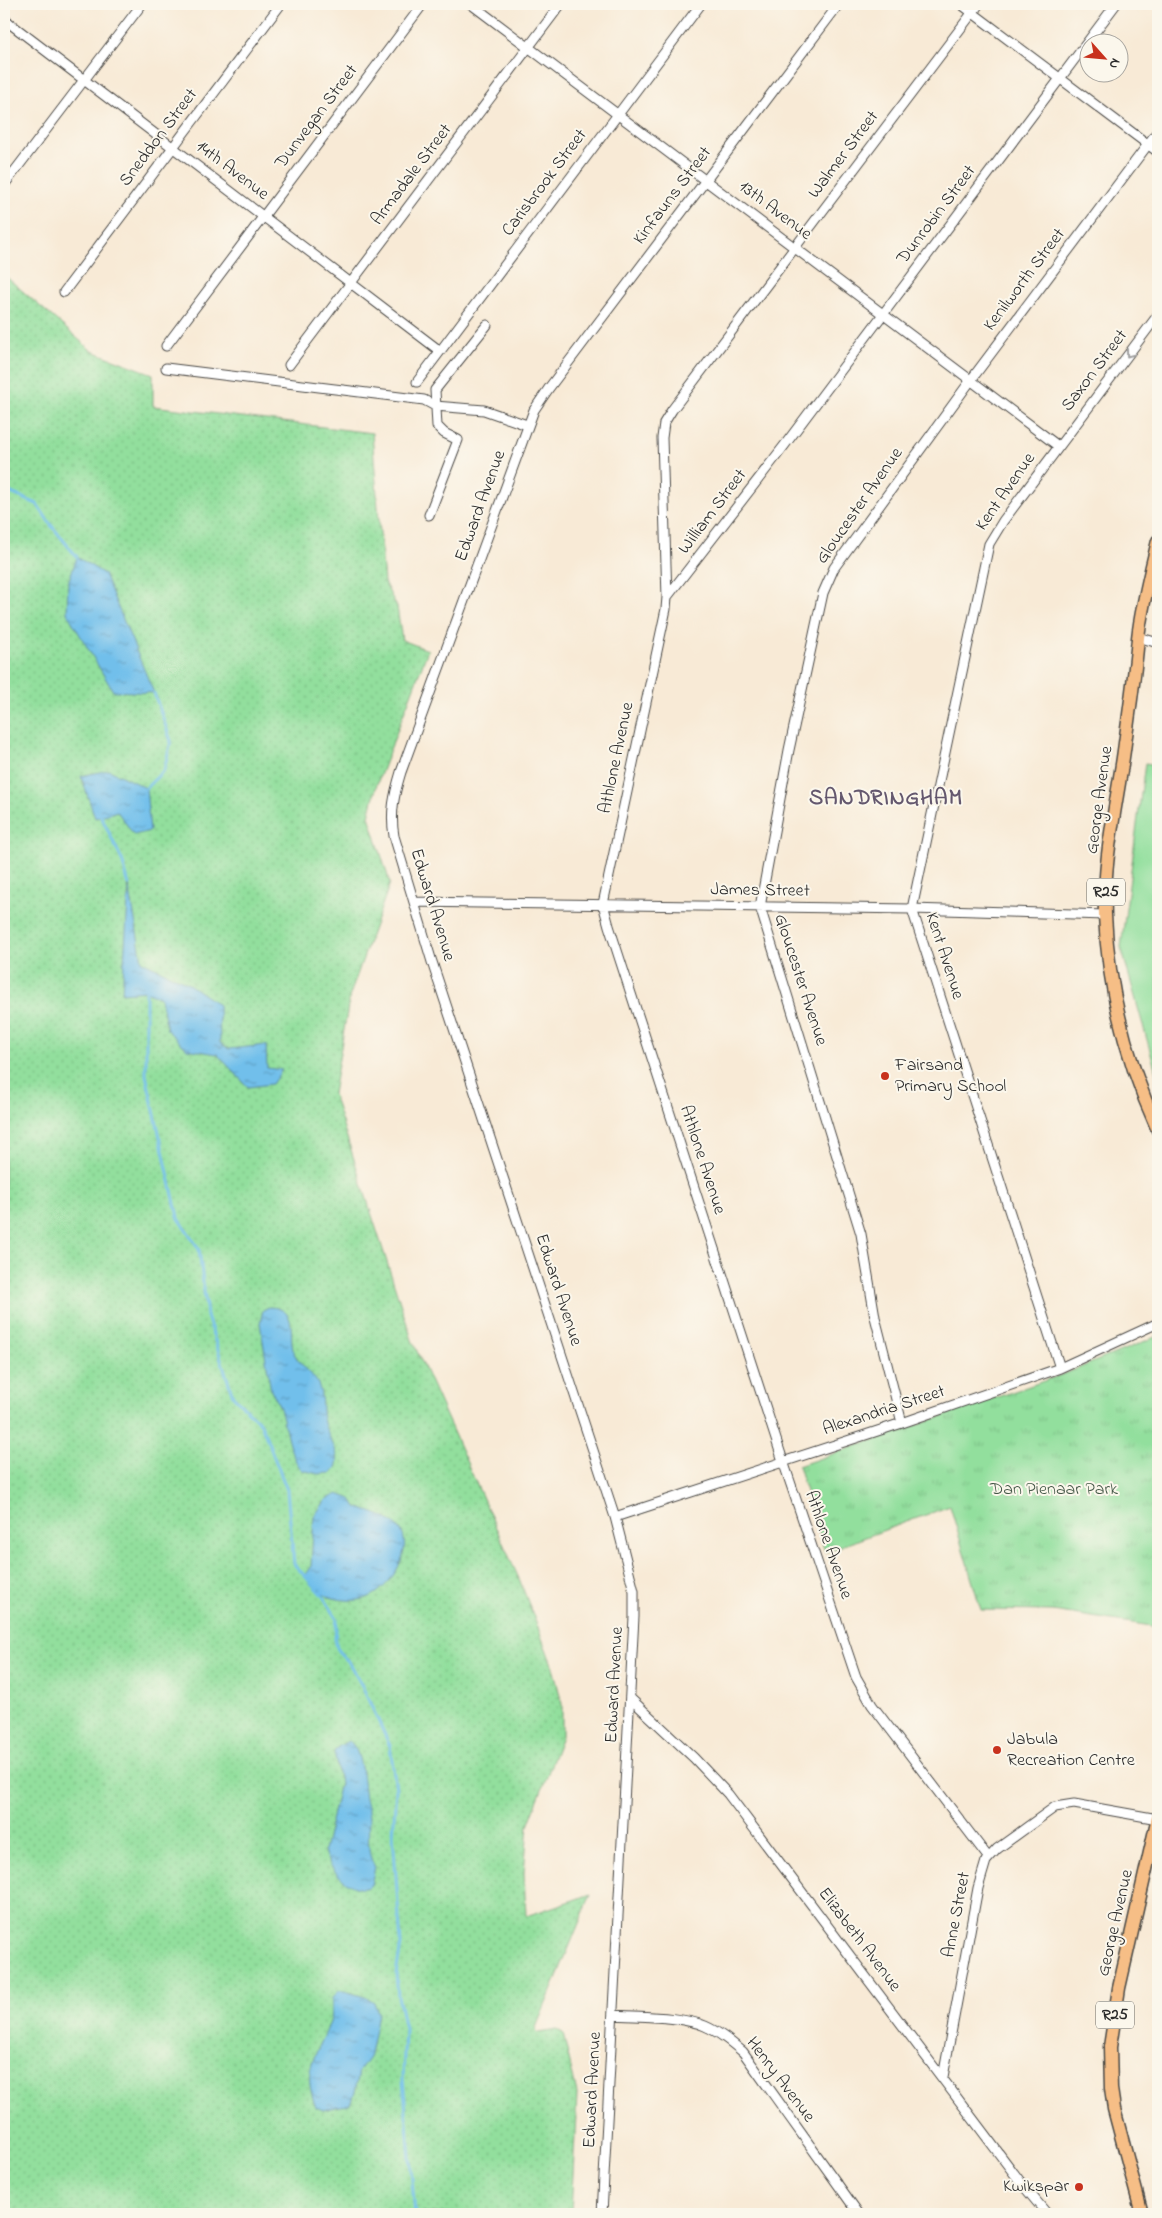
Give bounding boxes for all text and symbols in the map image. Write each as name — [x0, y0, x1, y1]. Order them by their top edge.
north arrow — [1080, 32, 1130, 82]
text: N — [1103, 54, 1126, 72]
street label: Dunvegan Street — [269, 59, 366, 176]
street label: Sneddon Street — [113, 84, 205, 192]
street label: Walmer Street — [802, 106, 886, 204]
street label: Armadale Street — [365, 119, 459, 231]
street label: Carisbrook Street — [496, 124, 594, 242]
street label: 14th Avenue — [190, 135, 275, 208]
street label: Kinfauns Street — [627, 141, 719, 251]
street label: Dunrobin Street — [890, 160, 983, 271]
street label: 13th Avenue — [733, 175, 818, 248]
street label: Kenilworth Street — [978, 223, 1072, 337]
street label: Saxon Street — [1055, 324, 1135, 418]
one-way arrow — [1126, 348, 1134, 357]
street label: Gloucester Avenue — [810, 442, 911, 570]
street label: Edward Avenue — [449, 446, 513, 565]
street label: Kent Avenue — [970, 447, 1043, 536]
street label: William Street — [672, 464, 754, 560]
street label: Athlone Avenue — [593, 699, 642, 816]
street label: George Avenue — [1080, 743, 1122, 856]
district label: SANDRINGHAM — [809, 783, 963, 815]
street label: Edward Avenue — [403, 845, 462, 965]
street label: James Street — [710, 877, 810, 905]
road number: R25 — [1087, 879, 1125, 906]
street label: Kent Avenue — [918, 909, 971, 1004]
street label: Gloucester Avenue — [766, 911, 834, 1050]
place label: Fairsand Primary School — [894, 1053, 1006, 1100]
marker: Fairsand Primary School — [879, 1070, 891, 1082]
street label: Athlone Avenue — [672, 1102, 732, 1219]
street label: Edward Avenue — [528, 1231, 589, 1350]
street label: Alexandria Street — [819, 1379, 949, 1443]
park label: Dan Pienaar Park — [989, 1477, 1118, 1503]
street label: Athlone Avenue — [797, 1487, 859, 1604]
street label: Edward Avenue — [599, 1625, 631, 1744]
place label: Jabula Recreation Centre — [1007, 1727, 1136, 1774]
marker: Jabula Recreation Centre — [991, 1744, 1003, 1756]
street label: George Avenue — [1091, 1866, 1142, 1979]
street label: Anne Street — [936, 1870, 978, 1960]
street label: Elizabeth Avenue — [811, 1882, 908, 1998]
road number: R25 — [1096, 2002, 1134, 2028]
street label: Edward Avenue — [577, 2030, 609, 2149]
street label: Henry Avenue — [739, 2032, 821, 2129]
place label: Kwikspar — [1003, 2174, 1069, 2200]
marker: Kwikspar — [1073, 2181, 1085, 2193]

